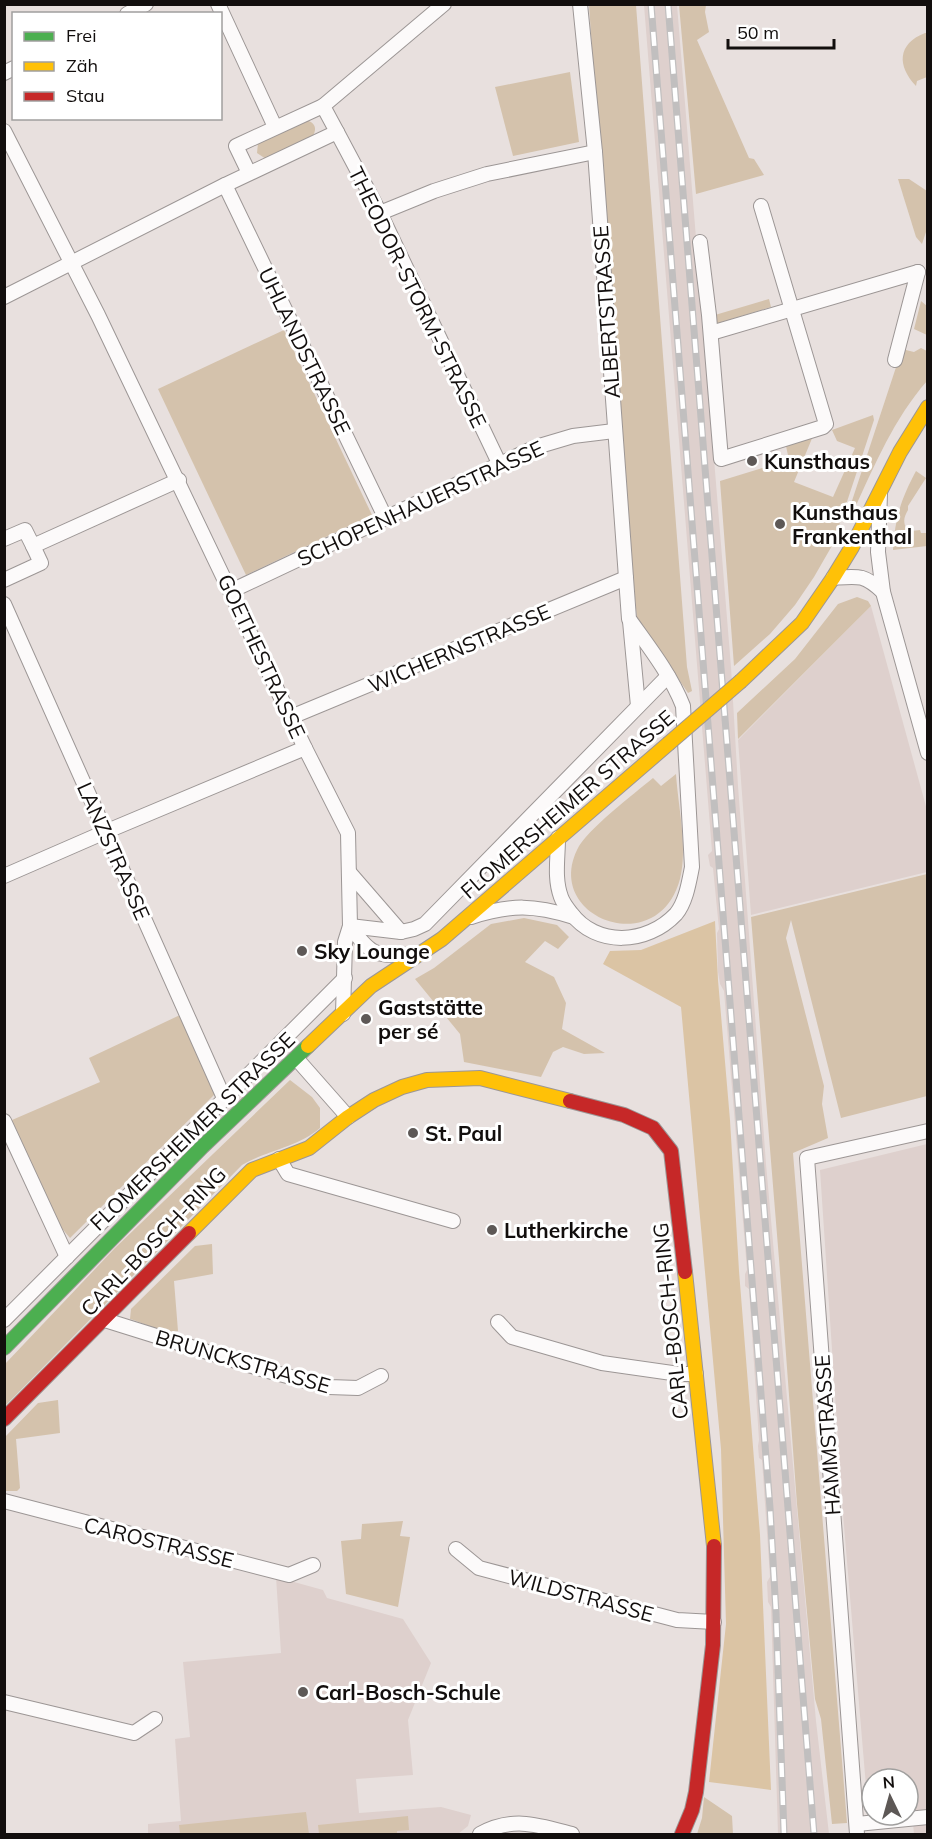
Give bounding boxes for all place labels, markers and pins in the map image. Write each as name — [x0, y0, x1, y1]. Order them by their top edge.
place label: Kunsthaus — [764, 448, 870, 474]
marker: Kunsthaus — [745, 454, 759, 468]
place label: Kunsthaus Frankenthal — [792, 499, 912, 549]
marker: Kunsthaus Frankenthal — [773, 517, 787, 531]
place label: Sky Lounge — [314, 938, 430, 964]
marker: Sky Lounge — [295, 944, 309, 958]
place label: Gaststätte per sé — [378, 994, 483, 1044]
marker: Gaststätte per sé — [359, 1012, 373, 1026]
place label: St. Paul — [425, 1120, 502, 1146]
marker: St. Paul — [406, 1126, 420, 1140]
place label: Lutherkirche — [504, 1217, 628, 1243]
marker: Lutherkirche — [485, 1223, 499, 1237]
place label: Carl-Bosch-Schule — [315, 1679, 501, 1705]
marker: Carl-Bosch-Schule — [296, 1685, 310, 1699]

